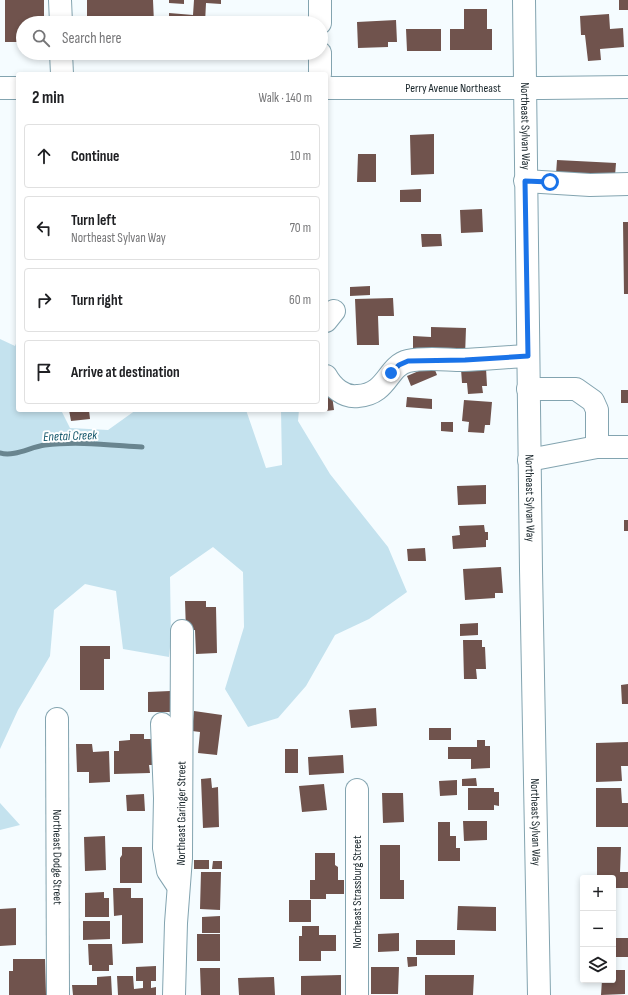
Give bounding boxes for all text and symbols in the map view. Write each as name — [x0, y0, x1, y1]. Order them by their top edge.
search box — [16, 16, 328, 60]
icon: search — [30, 27, 52, 49]
text: Search here — [62, 29, 122, 48]
street label: Perry Avenue Northeast — [405, 81, 501, 96]
street label: Northeast Sylvan Way — [517, 82, 533, 170]
text: 2 min — [32, 88, 64, 108]
text: Walk · 140 m — [259, 90, 312, 106]
icon: ahead — [33, 145, 55, 167]
text: Continue — [71, 147, 120, 166]
text: 10 m — [290, 148, 311, 164]
route start — [541, 173, 559, 191]
text: Turn left — [71, 211, 116, 230]
icon: left — [33, 217, 55, 239]
text: 70 m — [290, 220, 311, 236]
text: Northeast Sylvan Way — [71, 230, 166, 246]
icon: right — [33, 289, 55, 311]
text: Turn right — [71, 291, 123, 310]
text: 60 m — [289, 292, 311, 308]
icon: arrive — [33, 361, 55, 383]
text: Arrive at destination — [71, 363, 180, 382]
route end — [382, 364, 400, 382]
water label: Enetai Creek — [43, 427, 98, 445]
street label: Northeast Sylvan Way — [522, 454, 538, 542]
street label: Northeast Garinger Street — [173, 761, 189, 866]
street label: Northeast Sylvan Way — [527, 778, 544, 866]
street label: Northeast Dodge Street — [49, 809, 65, 905]
street label: Northeast Strassburg Street — [350, 835, 365, 949]
map controls — [580, 875, 616, 983]
button: + — [580, 875, 616, 911]
button: − — [580, 911, 616, 947]
button: layers — [580, 947, 616, 983]

